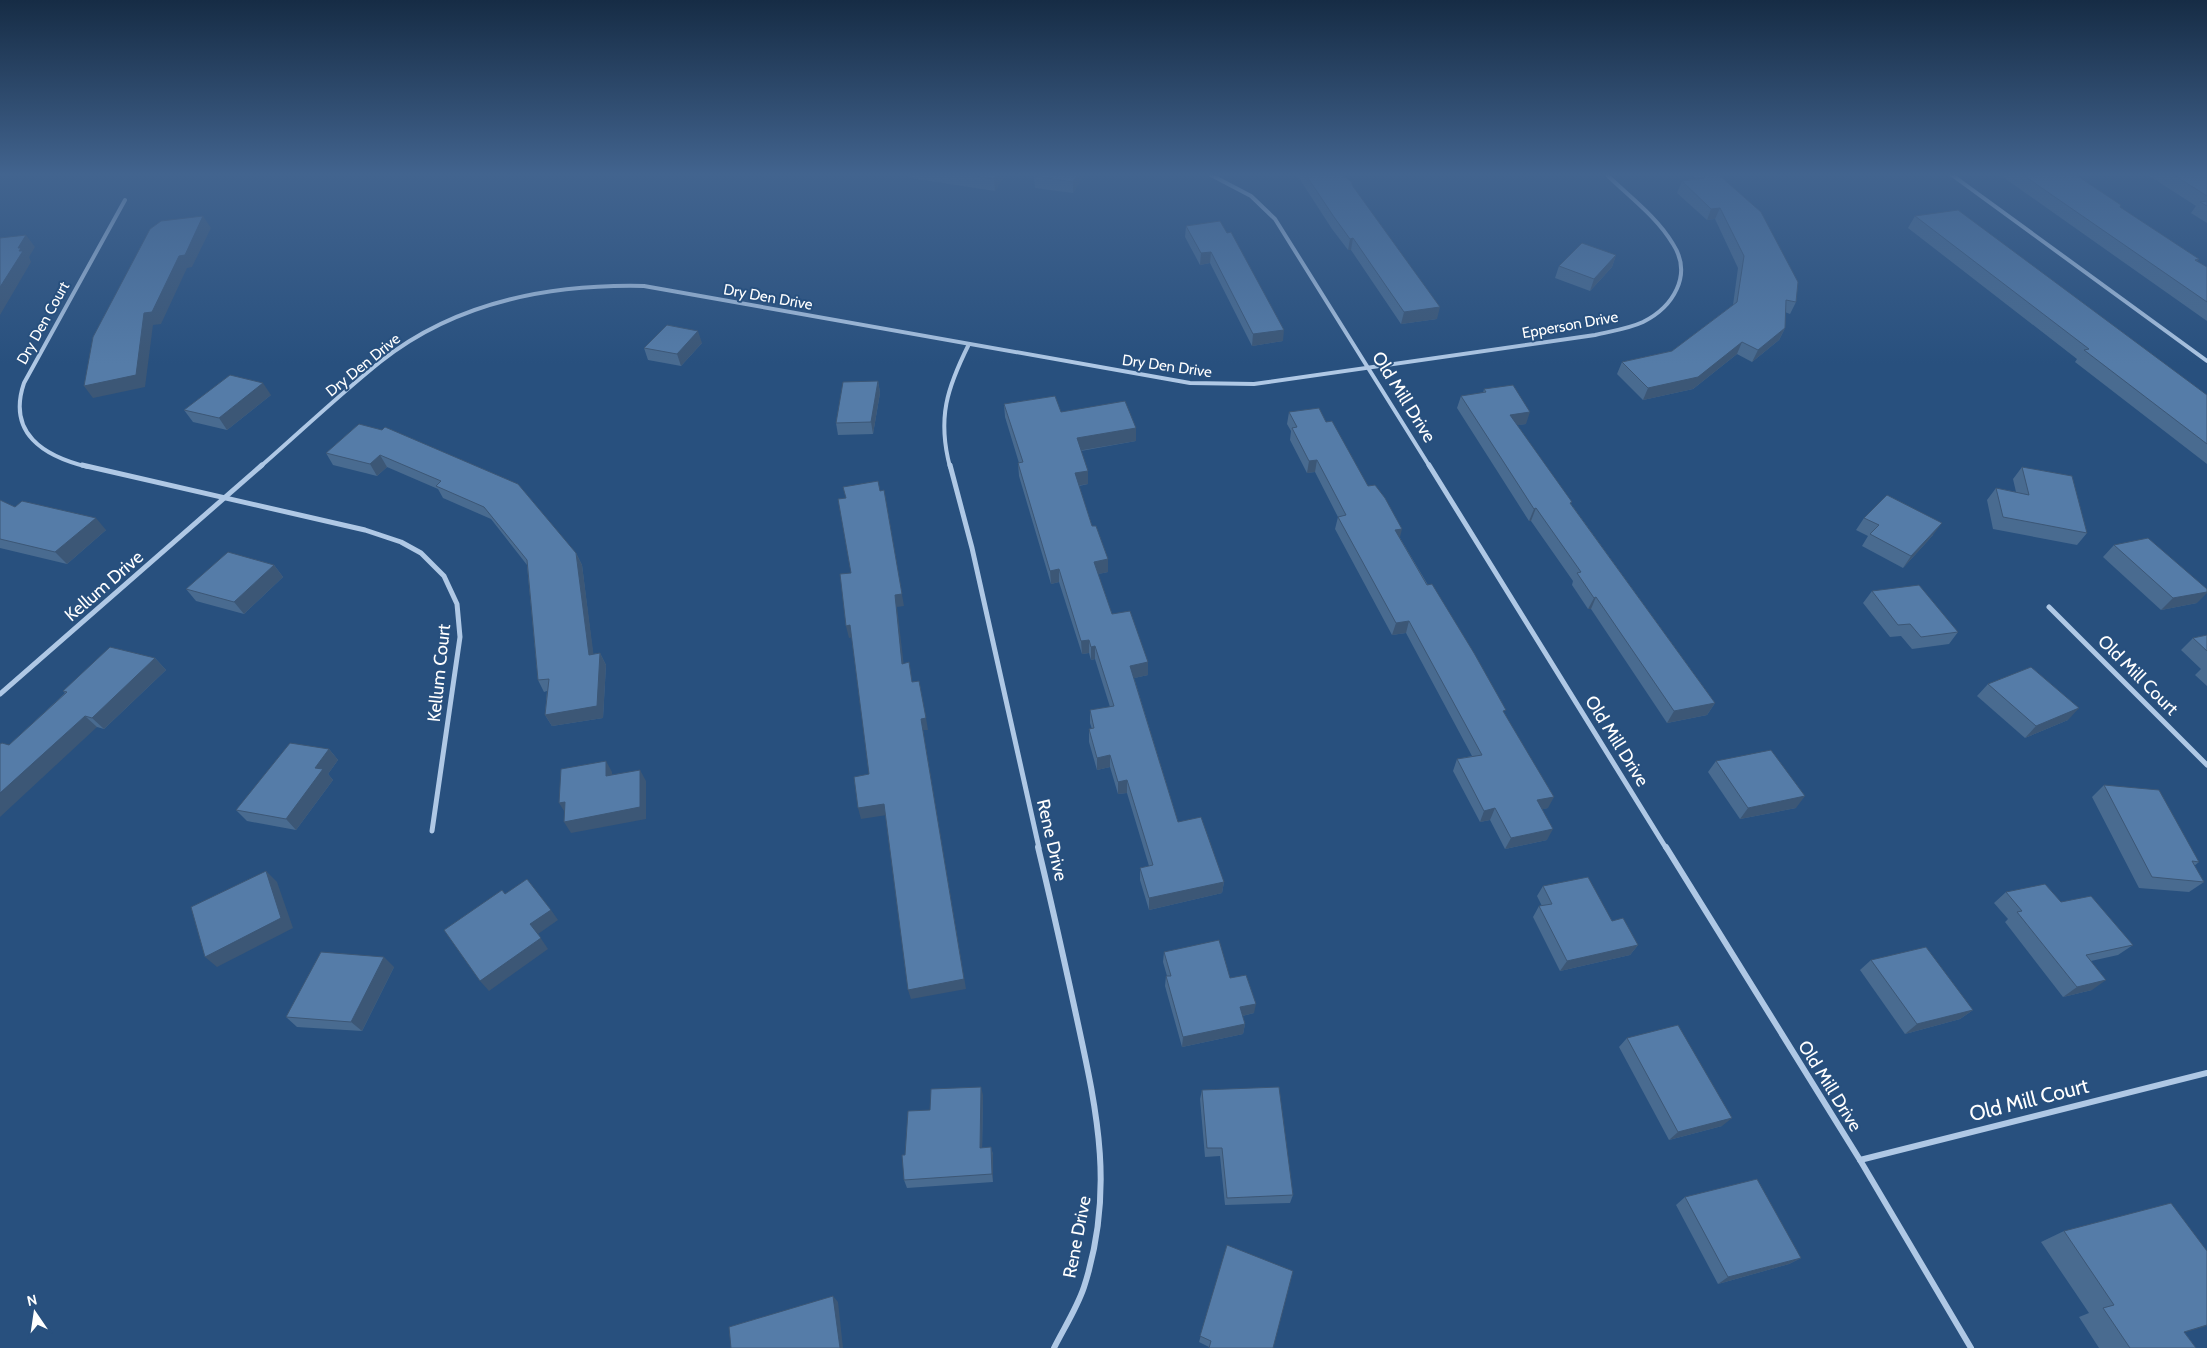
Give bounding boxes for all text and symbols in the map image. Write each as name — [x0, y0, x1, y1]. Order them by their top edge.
street label: Dry Den Court — [13, 279, 73, 367]
street label: Dry Den Drive — [722, 280, 814, 314]
street label: Epperson Drive — [1521, 308, 1620, 342]
street label: Dry Den Drive — [322, 329, 404, 400]
street label: Old Mill Drive — [1367, 347, 1441, 447]
street label: Dry Den Drive — [1121, 351, 1213, 381]
street label: Kellum Drive — [60, 546, 148, 626]
street label: Kellum Court — [423, 623, 455, 723]
street label: Old Mill Court — [2093, 630, 2183, 720]
street label: Old Mill Drive — [1580, 691, 1654, 791]
street label: Rene Drive — [1032, 797, 1072, 883]
street label: Old Mill Drive — [1793, 1036, 1867, 1136]
street label: Old Mill Court — [1967, 1073, 2091, 1126]
street label: Rene Drive — [1058, 1194, 1096, 1280]
north arrow — [10, 1288, 60, 1338]
text: N — [25, 1290, 39, 1310]

